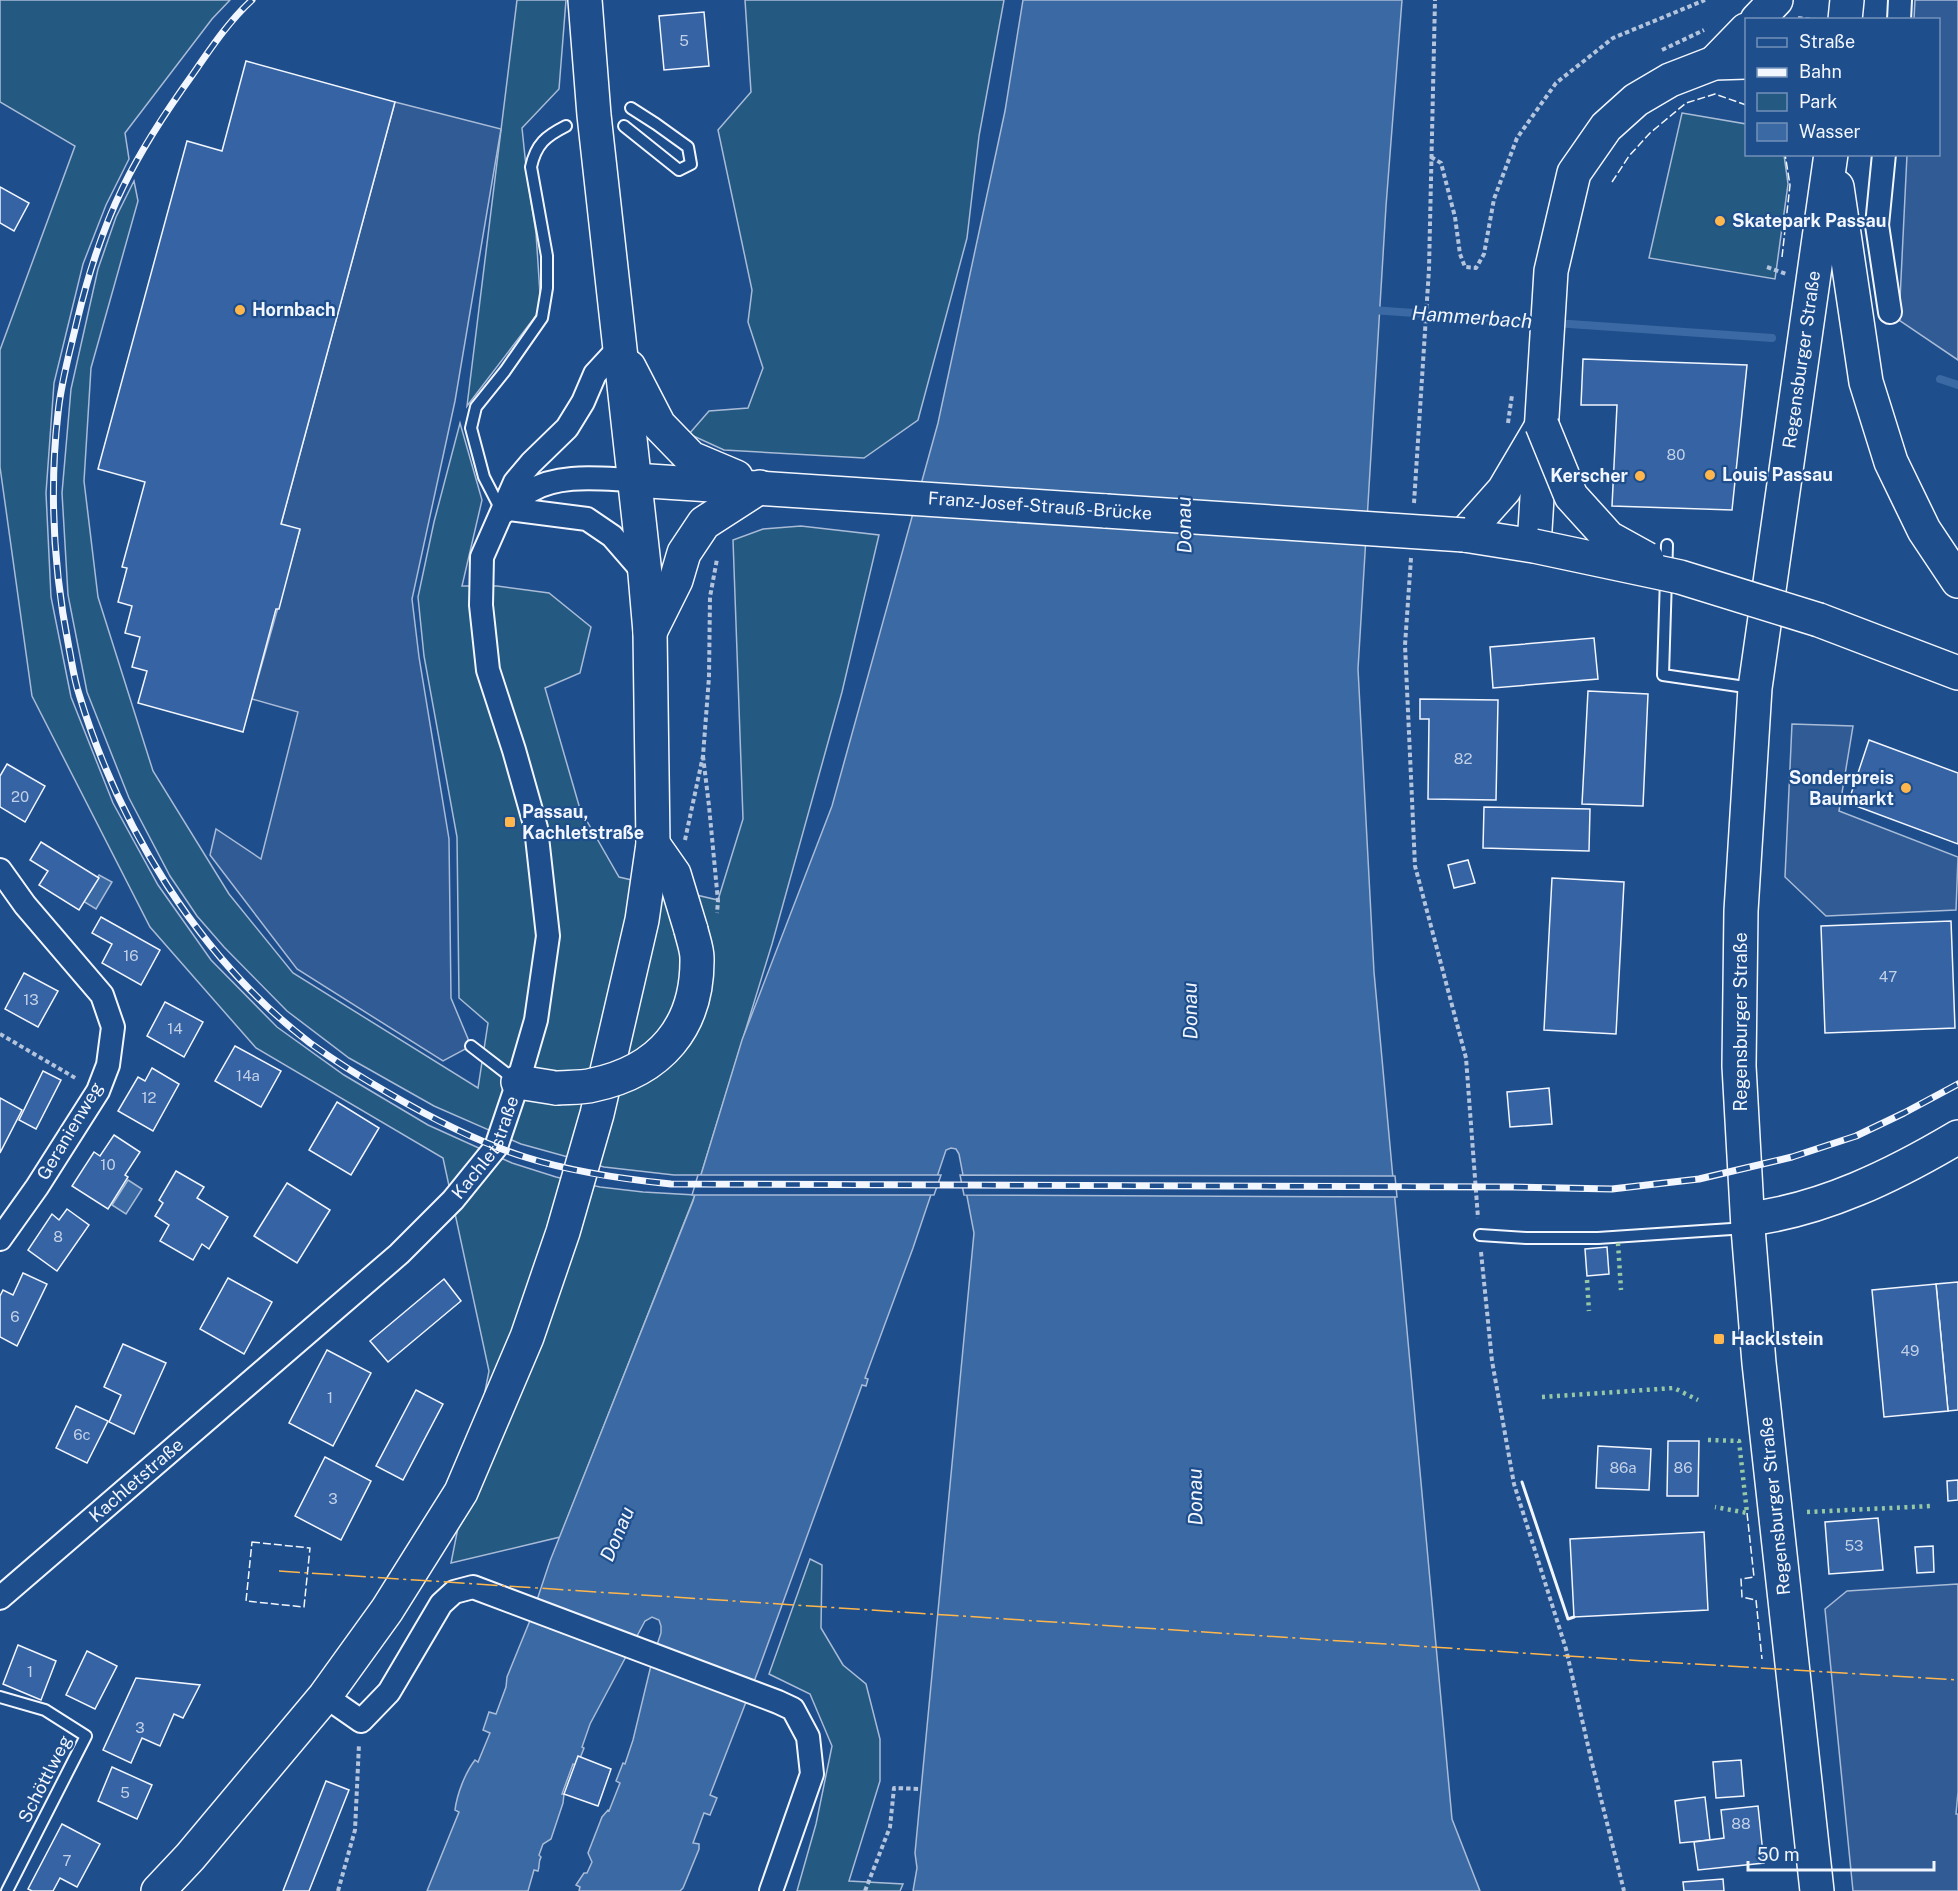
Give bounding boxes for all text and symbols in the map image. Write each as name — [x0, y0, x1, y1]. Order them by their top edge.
legend — [1745, 18, 1940, 156]
text: Straße — [1799, 31, 1855, 52]
house number: 5 — [679, 32, 689, 49]
text: Bahn — [1799, 61, 1842, 82]
text: Park — [1799, 91, 1837, 112]
text: Wasser — [1799, 121, 1861, 142]
place label: Skatepark Passau — [1732, 210, 1886, 231]
marker: Skatepark Passau — [1713, 214, 1727, 228]
street label: Regensburger Straße — [1778, 269, 1824, 450]
place label: Hornbach — [252, 299, 336, 320]
water label: Hammerbach — [1411, 301, 1533, 333]
marker: Hornbach — [233, 303, 247, 317]
house number: 80 — [1667, 446, 1685, 463]
place label: Louis Passau — [1722, 464, 1833, 485]
place label: Kerscher — [1550, 465, 1629, 486]
marker: Louis Passau — [1703, 468, 1717, 482]
marker: Kerscher — [1633, 469, 1647, 483]
street label: Franz-Josef-Strauß-Brücke — [927, 487, 1153, 524]
water label: Donau — [1172, 496, 1196, 554]
house number: 82 — [1454, 750, 1472, 767]
place label: Sonderpreis Baumarkt — [1789, 767, 1894, 809]
marker: Sonderpreis Baumarkt — [1899, 781, 1913, 795]
house number: 20 — [11, 788, 29, 805]
place label: Passau, Kachletstraße — [522, 801, 644, 843]
marker: Passau, Kachletstraße — [503, 815, 517, 829]
street label: Regensburger Straße — [1730, 932, 1751, 1112]
house number: 16 — [123, 947, 139, 964]
house number: 47 — [1879, 968, 1897, 985]
water label: Donau — [1178, 982, 1202, 1040]
house number: 13 — [23, 991, 39, 1008]
house number: 14 — [167, 1020, 183, 1037]
house number: 14a — [236, 1067, 260, 1084]
street label: Geranienweg — [32, 1078, 107, 1183]
house number: 12 — [141, 1089, 157, 1106]
street label: Kachletstraße — [447, 1093, 523, 1203]
house number: 10 — [100, 1156, 116, 1173]
house number: 8 — [53, 1228, 63, 1245]
house number: 6 — [10, 1308, 20, 1325]
place label: Hacklstein — [1731, 1328, 1824, 1349]
marker: Hacklstein — [1712, 1332, 1726, 1346]
house number: 49 — [1901, 1342, 1919, 1359]
house number: 1 — [327, 1389, 333, 1406]
street label: Regensburger Straße — [1755, 1416, 1794, 1596]
house number: 6c — [73, 1426, 91, 1443]
street label: Kachletstraße — [85, 1434, 187, 1526]
house number: 86a — [1609, 1459, 1637, 1476]
house number: 86 — [1674, 1459, 1692, 1476]
water label: Donau — [1183, 1468, 1207, 1526]
house number: 3 — [328, 1490, 338, 1507]
water label: Donau — [595, 1503, 639, 1565]
house number: 53 — [1844, 1537, 1864, 1554]
house number: 1 — [27, 1663, 33, 1680]
house number: 3 — [135, 1719, 145, 1736]
street label: Schöttlweg — [14, 1732, 76, 1826]
house number: 5 — [120, 1784, 130, 1801]
house number: 88 — [1731, 1815, 1751, 1832]
scale bar — [1748, 1834, 1934, 1872]
text: 50 m — [1757, 1844, 1800, 1865]
house number: 7 — [62, 1852, 72, 1869]

